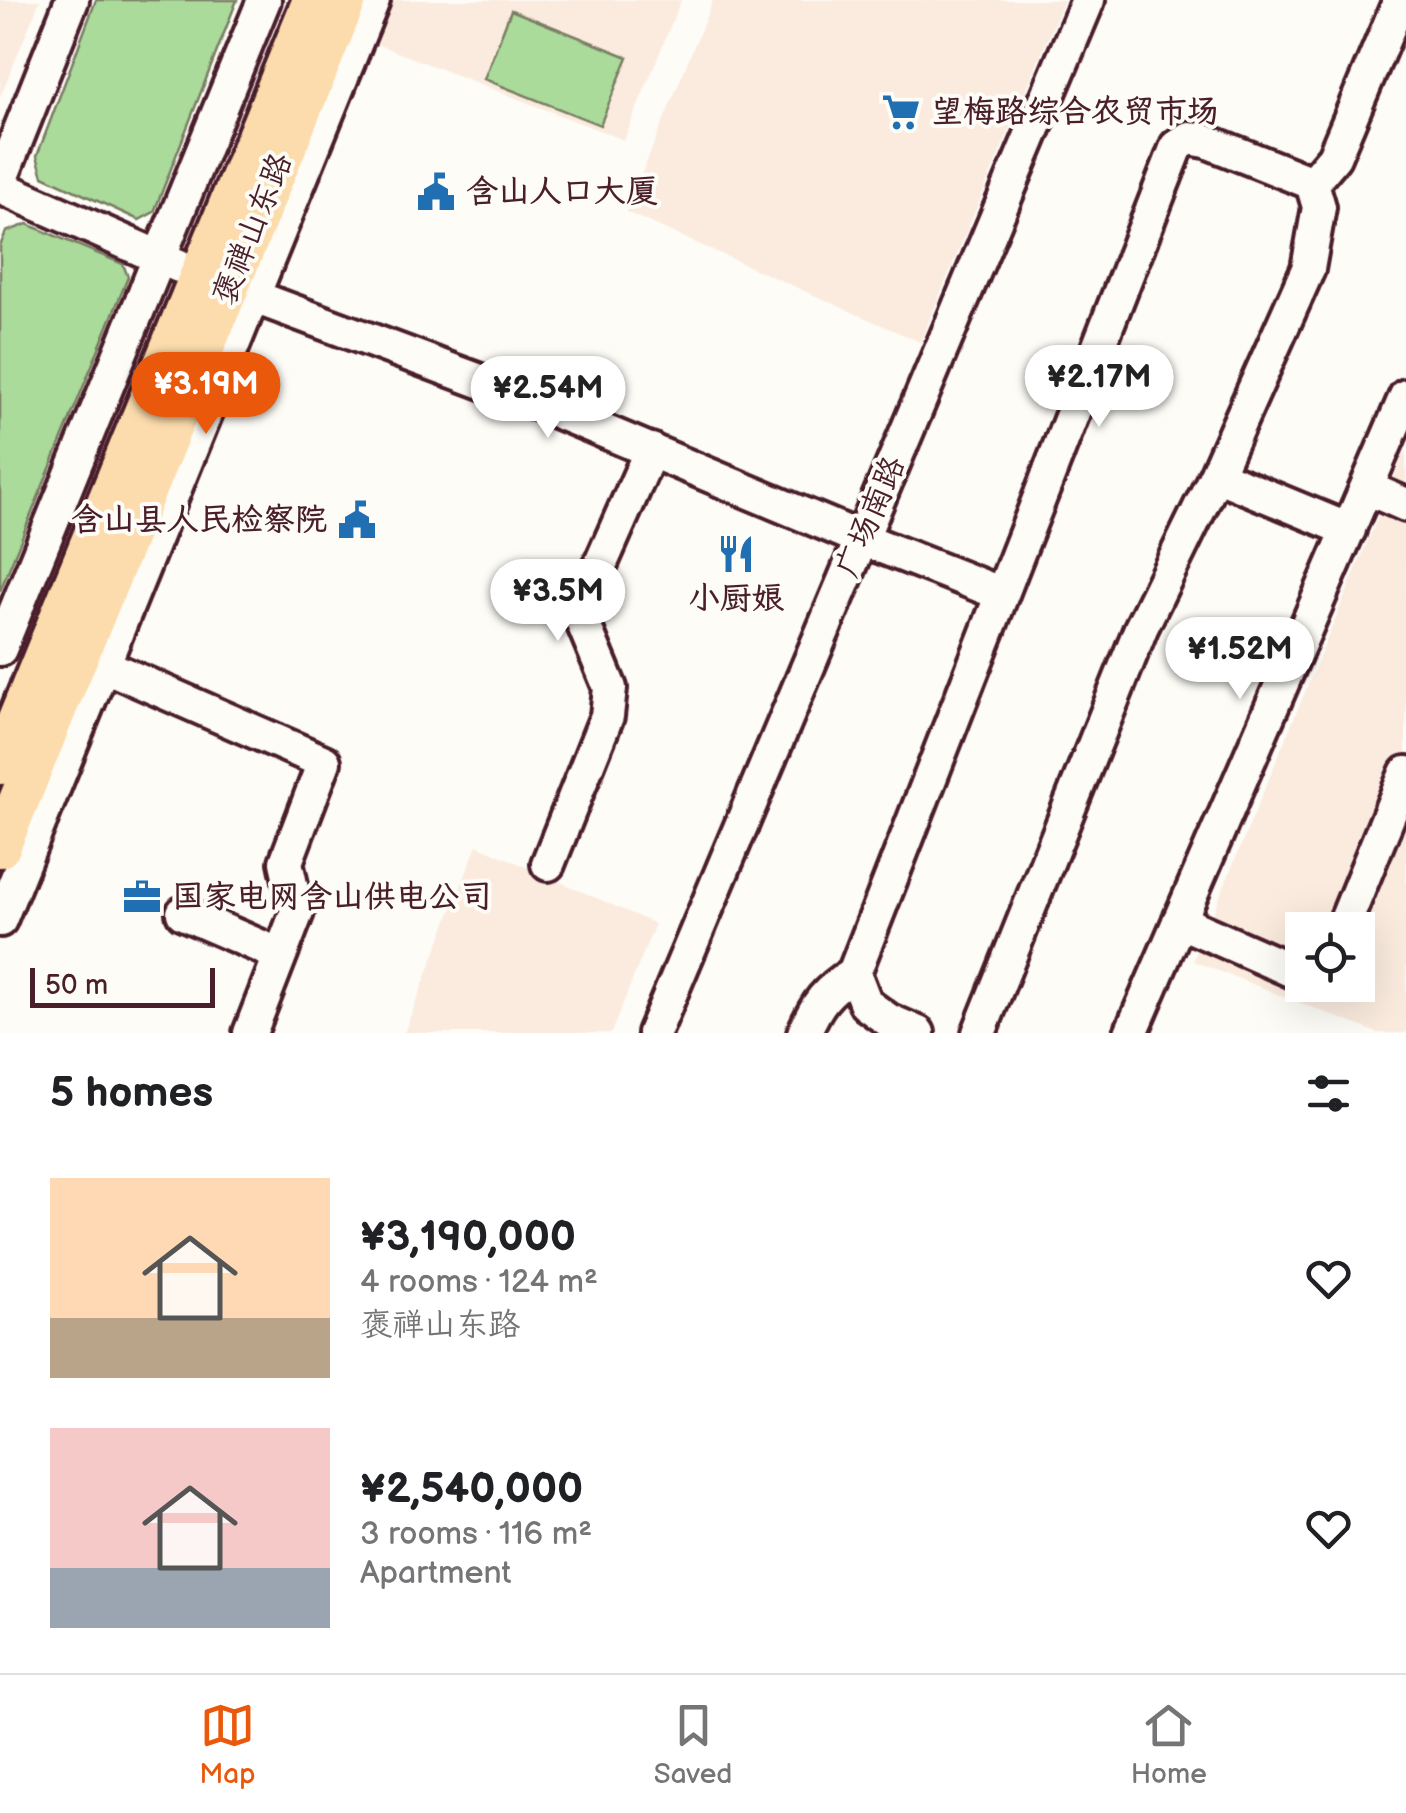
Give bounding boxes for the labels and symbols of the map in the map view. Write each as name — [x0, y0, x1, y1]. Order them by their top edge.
supermarket icon: 望梅路综合农贸市场 — [880, 91, 922, 133]
place label: 望梅路综合农贸市场 — [931, 93, 1219, 132]
street label: 褒禅山东路 — [205, 148, 301, 310]
public building icon: 含山人口大厦 — [415, 171, 457, 213]
place label: 含山人口大厦 — [466, 173, 658, 212]
pin: ¥2.17M — [1018, 345, 1180, 430]
pin: ¥3.19M — [125, 352, 287, 437]
pin: ¥2.54M — [467, 356, 629, 441]
street label: 广场南路 — [828, 450, 914, 584]
public building icon: 含山县人民检察院 — [336, 499, 378, 541]
place label: 含山县人民检察院 — [71, 501, 327, 540]
restaurant icon: 小厨娘 — [715, 533, 757, 575]
pin: ¥3.5M — [488, 559, 628, 644]
place label: 小厨娘 — [688, 580, 784, 619]
pin: ¥1.52M — [1159, 617, 1321, 702]
office icon: 国家电网含山供电公司 — [121, 876, 163, 918]
place label: 国家电网含山供电公司 — [172, 878, 492, 917]
scale bar — [30, 963, 215, 1008]

